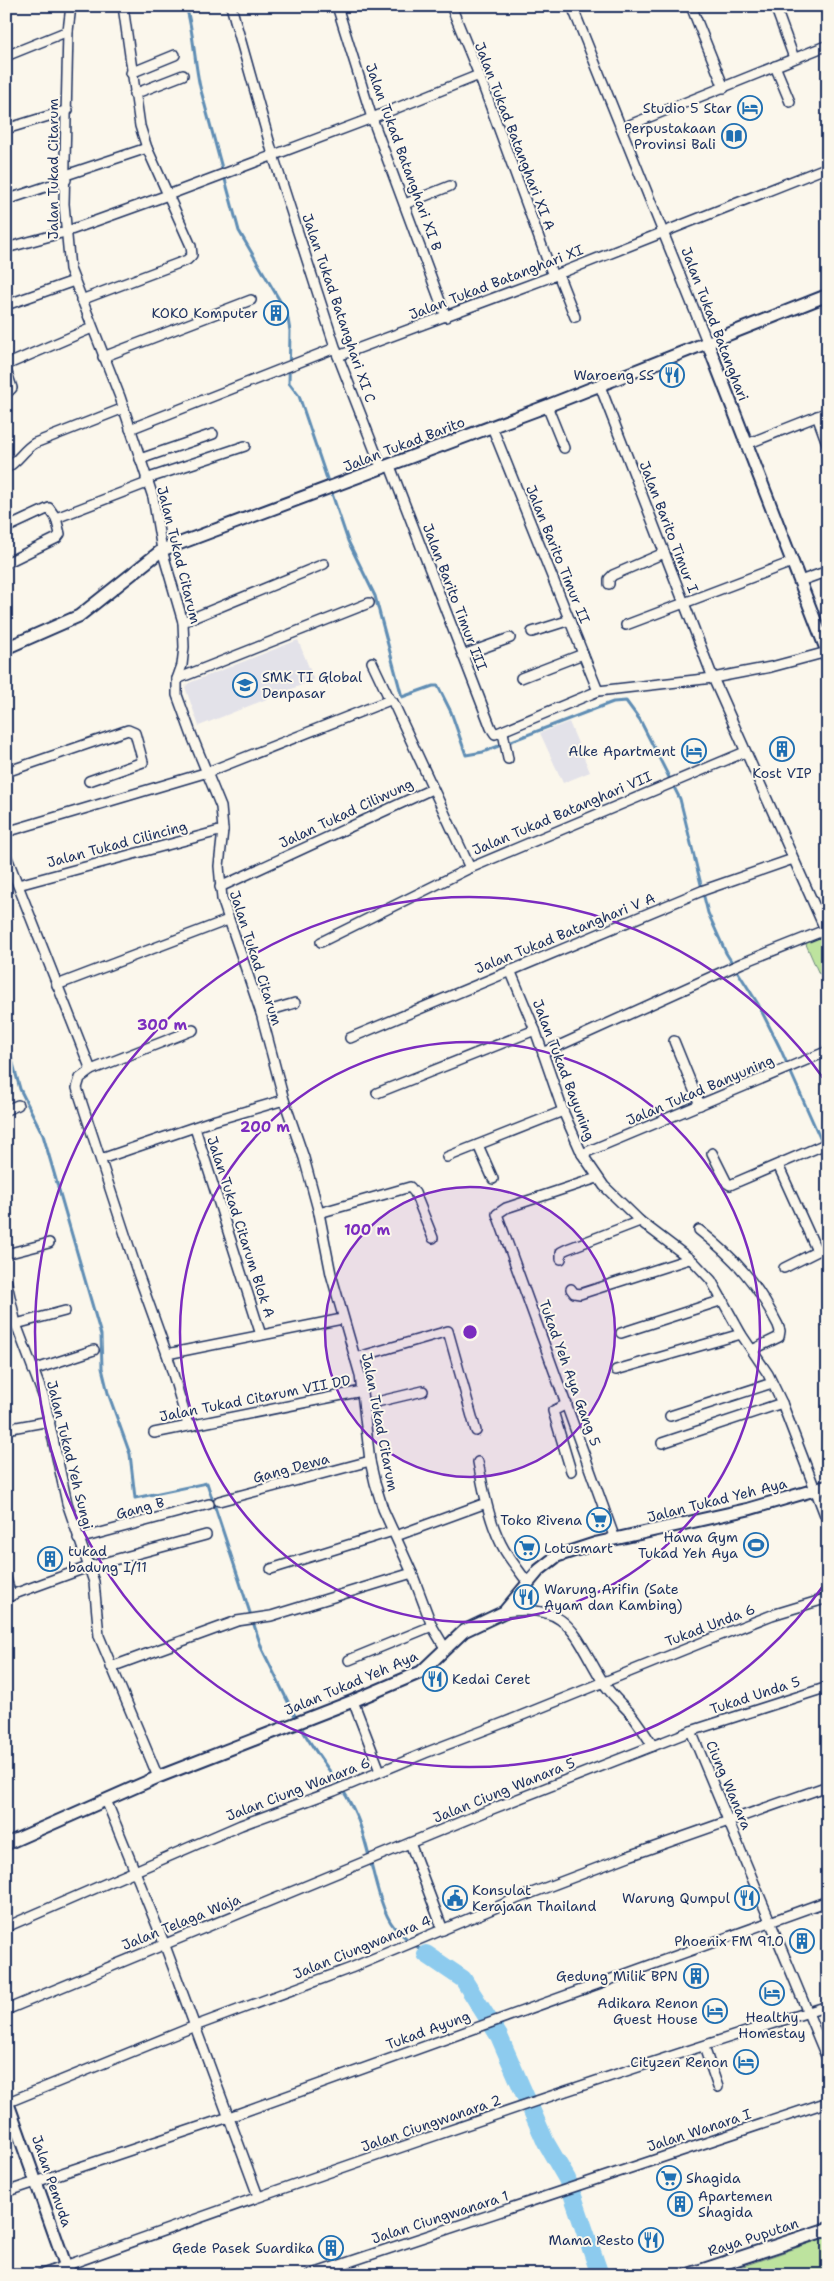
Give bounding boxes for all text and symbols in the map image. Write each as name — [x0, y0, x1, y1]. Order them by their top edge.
street label: Jalan Tukad Batanghari XI A — [471, 39, 559, 233]
street label: Jalan Tukad Batanghari XI B — [362, 61, 446, 253]
hotel icon: Studio 5 Star — [737, 95, 763, 121]
street label: Jalan Tukad Citarum — [44, 98, 62, 240]
place label: Studio 5 Star — [643, 99, 732, 117]
place label: Perpustakaan Provinsi Bali — [624, 119, 716, 153]
library icon: Perpustakaan Provinsi Bali — [721, 123, 747, 149]
street label: Jalan Tukad Batanghari XI C — [298, 211, 380, 405]
street label: Jalan Tukad Batanghari XI — [406, 240, 586, 324]
street label: Jalan Tukad Batanghari — [677, 244, 753, 404]
building icon: KOKO Komputer — [263, 300, 289, 326]
place label: KOKO Komputer — [151, 304, 258, 322]
restaurant icon: Waroeng SS — [659, 362, 685, 388]
place label: Waroeng SS — [573, 366, 654, 384]
street label: Jalan Tukad Barito — [341, 413, 467, 475]
street label: Jalan Barito Timur I — [636, 458, 703, 596]
street label: Jalan Barito Timur II — [522, 482, 594, 626]
street label: Jalan Tukad Citarum — [153, 484, 205, 626]
street label: Jalan Barito Timur III — [419, 521, 491, 673]
place label: SMK TI Global Denpasar — [262, 668, 363, 702]
school or university icon: SMK TI Global Denpasar — [232, 672, 258, 698]
building icon: Kost VIP — [769, 736, 795, 762]
hotel icon: Alke Apartment — [681, 738, 707, 764]
place label: Alke Apartment — [568, 742, 676, 760]
place label: Kost VIP — [752, 764, 812, 782]
street label: Jalan Tukad Batanghari VII — [470, 767, 655, 859]
street label: Jalan Tukad Ciliwung — [276, 774, 416, 852]
street label: Jalan Tukad Cilincing — [45, 817, 189, 871]
street label: Jalan Tukad Citarum — [226, 888, 286, 1028]
street label: Jalan Tukad Batanghari V A — [472, 889, 658, 977]
street label: Jalan Tukad Bayuning — [529, 997, 599, 1143]
text: 300 m — [137, 1015, 187, 1035]
street label: Jalan Tukad Banyuning — [624, 1051, 776, 1129]
text: 200 m — [240, 1117, 290, 1137]
street label: Jalan Tukad Citarum Blok A — [203, 1134, 279, 1320]
text: 100 m — [344, 1220, 390, 1240]
street label: Tukad Yeh Aya Gang 5 — [535, 1297, 605, 1449]
centre of rings — [461, 1323, 479, 1341]
street label: Jalan Tukad Citarum — [358, 1351, 402, 1493]
street label: Jalan Tukad Citarum VII DD — [158, 1371, 352, 1425]
street label: Jalan Tukad Yeh Sungi — [43, 1379, 97, 1531]
street label: Gang Dewa — [251, 1449, 332, 1487]
street label: Jalan Tukad Yeh Aya — [645, 1474, 789, 1526]
street label: Gang B — [114, 1493, 166, 1523]
supermarket icon: Toko Rivena — [586, 1507, 612, 1533]
place label: Toko Rivena — [500, 1511, 582, 1529]
place label: Hawa Gym Tukad Yeh Aya — [638, 1528, 738, 1562]
sports icon: Hawa Gym Tukad Yeh Aya — [743, 1532, 769, 1558]
supermarket icon: Lotusmart — [514, 1535, 540, 1561]
place label: Lotusmart — [544, 1539, 613, 1557]
place label: tukad badung I/11 — [68, 1542, 147, 1576]
building icon: tukad badung I/11 — [37, 1546, 63, 1572]
place label: Warung Arifin (Sate Ayam dan Kambing) — [544, 1580, 682, 1614]
restaurant icon: Warung Arifin (Sate Ayam dan Kambing) — [513, 1584, 539, 1610]
street label: Tukad Unda 6 — [662, 1600, 758, 1650]
street label: Jalan Tukad Yeh Aya — [282, 1647, 421, 1719]
restaurant icon: Kedai Ceret — [422, 1666, 448, 1692]
place label: Kedai Ceret — [452, 1670, 530, 1688]
street label: Tukad Unda 5 — [708, 1672, 802, 1718]
street label: Ciung Wanara — [702, 1738, 756, 1833]
street label: Jalan Ciung Wanara 6 — [223, 1753, 373, 1825]
street label: Jalan Ciung Wanara 5 — [430, 1753, 578, 1827]
place label: Konsulat Kerajaan Thailand — [472, 1881, 596, 1915]
public building icon: Konsulat Kerajaan Thailand — [442, 1885, 468, 1911]
restaurant icon: Warung Qumpul — [734, 1885, 760, 1911]
place label: Warung Qumpul — [622, 1889, 731, 1907]
street label: Jalan Telaga Waja — [119, 1890, 243, 1954]
street label: Jalan Ciungwanara 4 — [291, 1911, 434, 1983]
building icon: Phoenix FM 91.0 — [789, 1928, 815, 1954]
place label: Phoenix FM 91.0 — [674, 1932, 784, 1950]
building icon: Gedung Milik BPN — [683, 1963, 709, 1989]
place label: Gedung Milik BPN — [556, 1967, 678, 1985]
hotel icon: Healthy Homestay — [759, 1980, 785, 2006]
place label: Adikara Renon Guest House — [597, 1994, 698, 2028]
hotel icon: Adikara Renon Guest House — [702, 1998, 728, 2024]
street label: Tukad Ayung — [384, 2006, 472, 2054]
place label: Healthy Homestay — [738, 2008, 806, 2042]
hotel icon: Cityzen Renon — [733, 2049, 759, 2075]
place label: Cityzen Renon — [630, 2053, 728, 2071]
street label: Jalan Ciungwanara 2 — [359, 2091, 503, 2155]
street label: Jalan Wanara I — [645, 2105, 754, 2155]
street label: Jalan Pemuda — [28, 2133, 76, 2230]
supermarket icon: Shagida — [656, 2165, 682, 2191]
place label: Shagida — [686, 2169, 741, 2187]
street label: Jalan Ciungwanara 1 — [369, 2186, 511, 2248]
place label: Apartemen Shagida — [698, 2187, 773, 2221]
building icon: Apartemen Shagida — [667, 2191, 693, 2217]
street label: Raya Puputan — [705, 2214, 801, 2260]
restaurant icon: Mama Resto — [638, 2227, 664, 2253]
place label: Mama Resto — [549, 2231, 634, 2249]
building icon: Gede Pasek Suardika — [318, 2235, 344, 2261]
place label: Gede Pasek Suardika — [172, 2239, 314, 2257]

